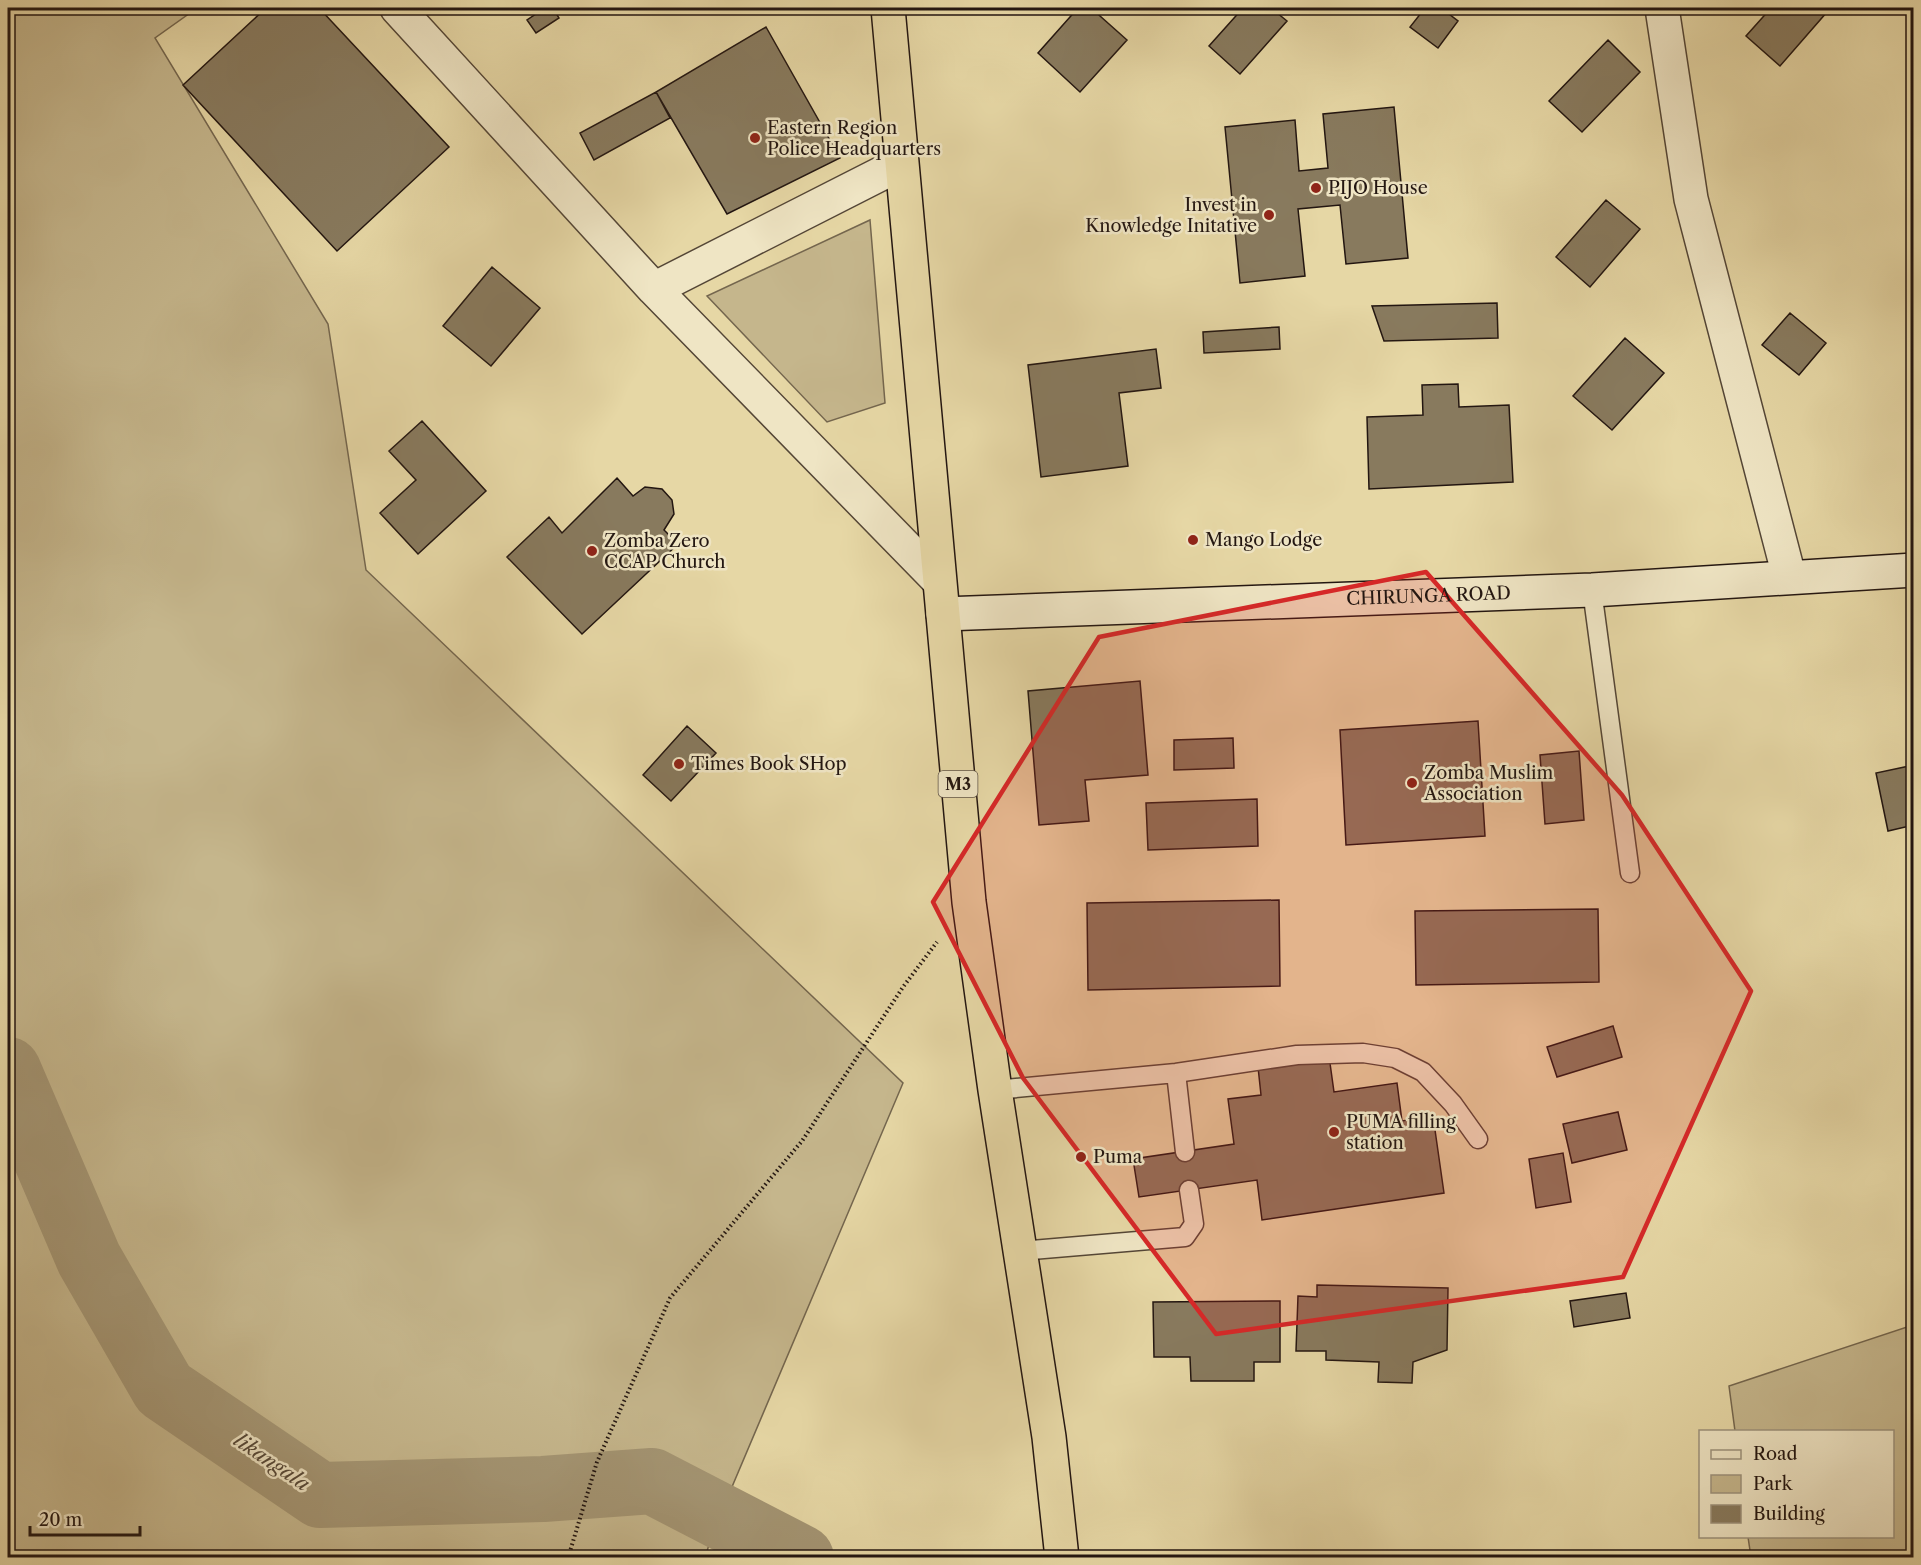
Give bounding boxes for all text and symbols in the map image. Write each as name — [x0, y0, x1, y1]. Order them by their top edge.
place label: Eastern Region Police Headquarters — [767, 117, 941, 160]
marker: Eastern Region Police Headquarters — [748, 131, 762, 145]
place label: PIJO House — [1328, 177, 1428, 199]
marker: PIJO House — [1309, 181, 1323, 195]
place label: Invest in Knowledge Initative — [1085, 194, 1257, 237]
marker: Invest in Knowledge Initative — [1262, 208, 1276, 222]
place label: Mango Lodge — [1205, 529, 1322, 551]
place label: Zomba Zero CCAP Church — [604, 530, 726, 573]
marker: Mango Lodge — [1186, 533, 1200, 547]
marker: Zomba Zero CCAP Church — [585, 544, 599, 558]
street label: CHIRUNGA ROAD — [1346, 582, 1511, 610]
place label: Times Book SHop — [691, 753, 847, 775]
marker: Times Book SHop — [672, 757, 686, 771]
place label: Zomba Muslim Association — [1423, 762, 1554, 805]
road number: M3 — [938, 771, 978, 797]
marker: Zomba Muslim Association — [1405, 776, 1419, 790]
place label: PUMA filling station — [1346, 1111, 1456, 1154]
marker: PUMA filling station — [1327, 1125, 1341, 1139]
place label: Puma — [1093, 1146, 1143, 1168]
marker: Puma — [1074, 1150, 1088, 1164]
water label: likangala — [230, 1428, 314, 1496]
legend — [1699, 1430, 1894, 1538]
text: Road — [1753, 1443, 1798, 1465]
text: Park — [1753, 1473, 1794, 1495]
scale bar — [30, 1499, 140, 1537]
text: Building — [1753, 1503, 1825, 1525]
text: 20 m — [39, 1509, 83, 1531]

